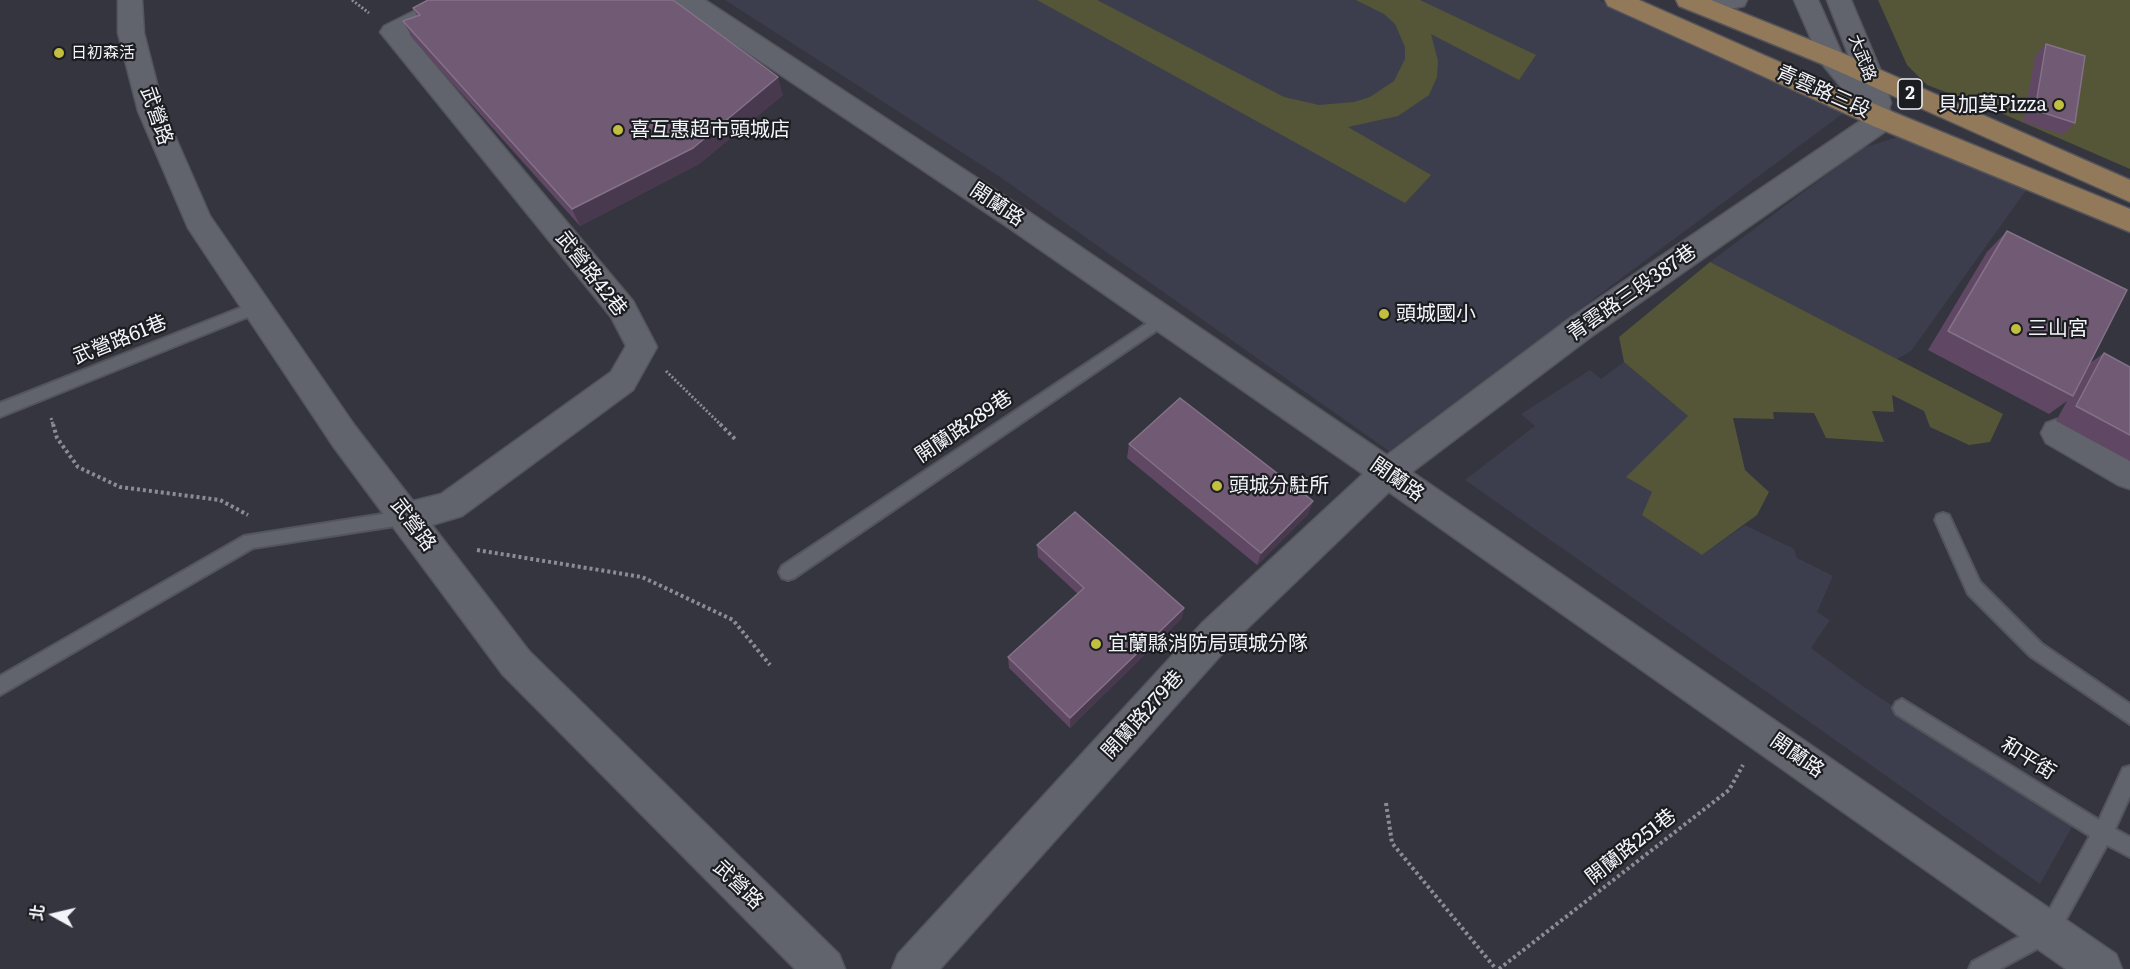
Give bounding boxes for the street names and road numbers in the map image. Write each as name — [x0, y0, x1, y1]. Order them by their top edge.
street label: 大武路 — [1844, 32, 1880, 84]
street label: 青雲路三段 — [1772, 61, 1874, 123]
road number: 2 — [1898, 79, 1922, 109]
street label: 武營路 — [135, 84, 177, 148]
street label: 開蘭路 — [965, 178, 1029, 232]
street label: 武營路42巷 — [550, 227, 632, 321]
street label: 青雲路三段387巷 — [1563, 240, 1701, 346]
street label: 武營路61巷 — [70, 310, 170, 370]
street label: 開蘭路289巷 — [911, 386, 1017, 468]
street label: 開蘭路 — [1366, 453, 1428, 507]
street label: 武營路 — [385, 494, 441, 556]
street label: 開蘭路279巷 — [1097, 666, 1189, 764]
street label: 開蘭路 — [1766, 729, 1828, 783]
street label: 和平街 — [1996, 733, 2060, 785]
street label: 開蘭路251巷 — [1581, 804, 1681, 890]
street label: 武營路 — [708, 856, 768, 914]

